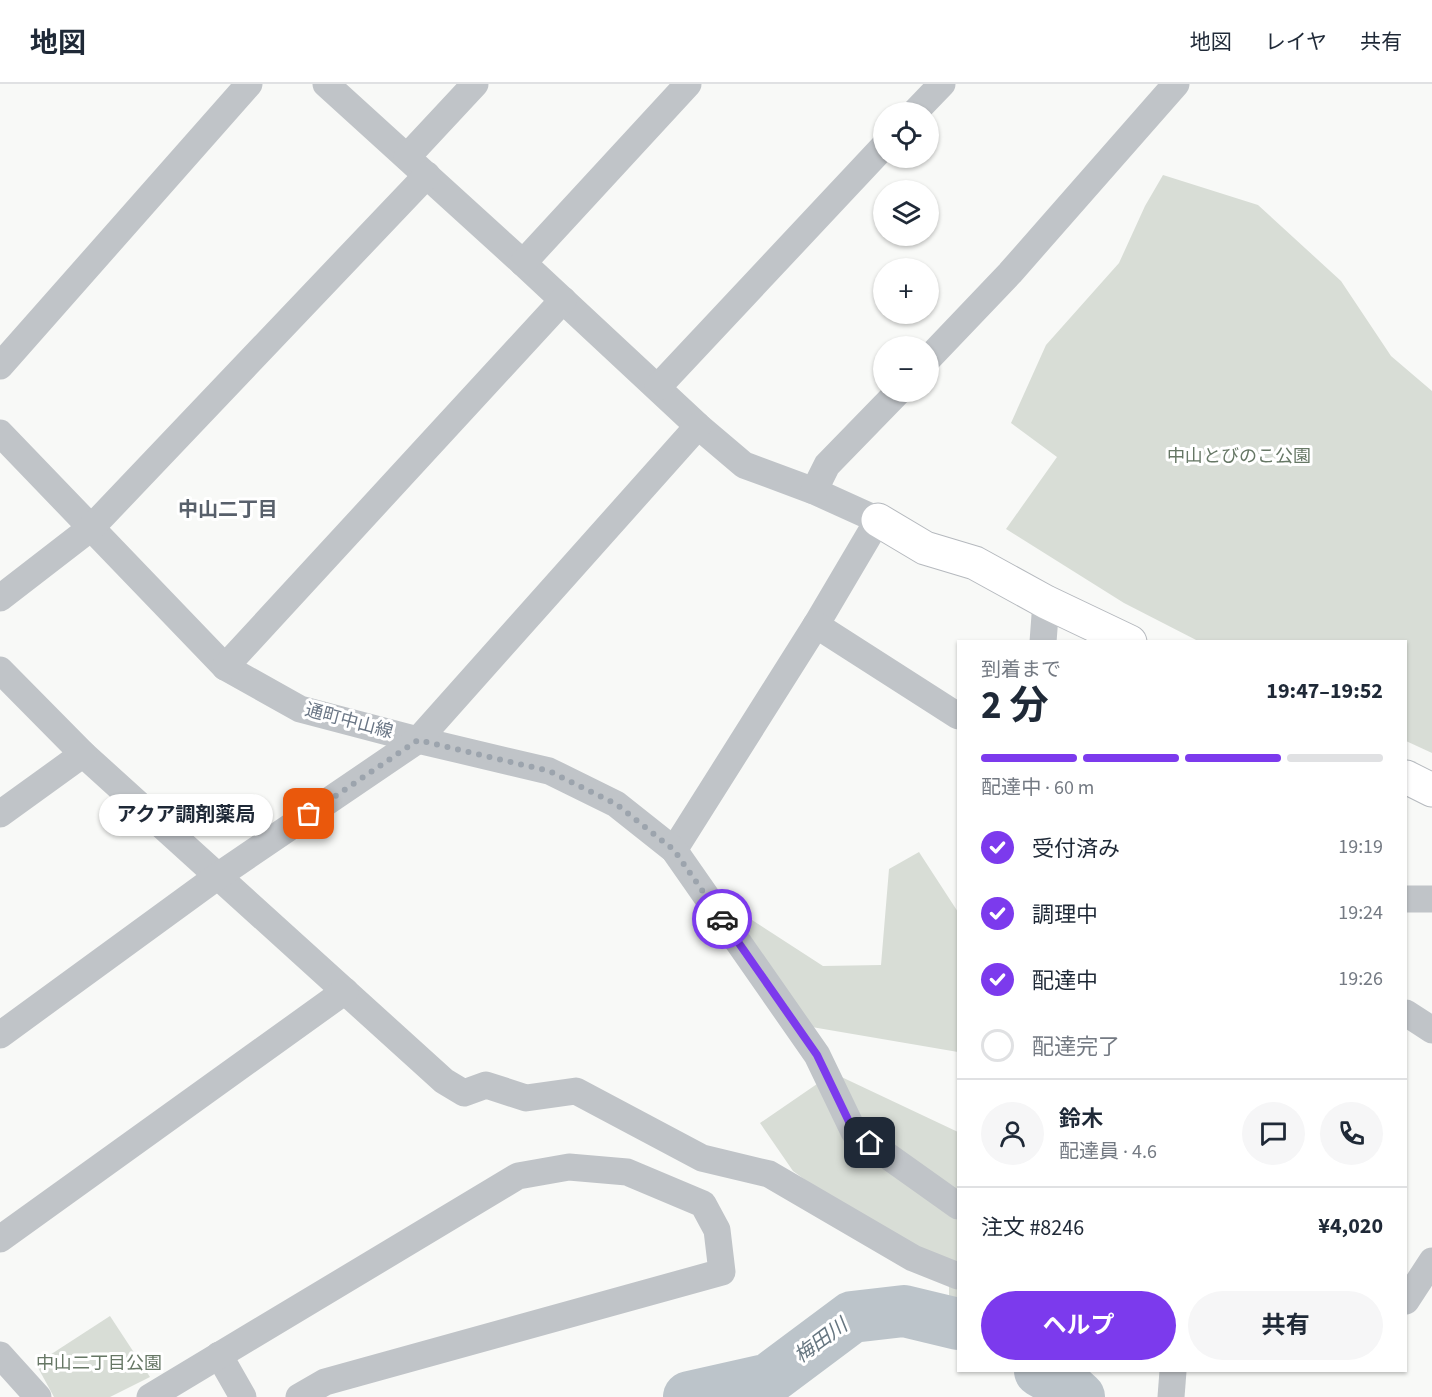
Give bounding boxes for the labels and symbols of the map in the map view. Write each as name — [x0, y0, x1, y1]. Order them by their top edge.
park label: 中山とびのこ公園 — [1167, 444, 1311, 469]
district label: 中山二丁目 — [178, 496, 278, 524]
street label: 通町中山線 — [302, 697, 396, 745]
pin — [283, 788, 334, 839]
callout: アクア調剤薬局 — [99, 793, 273, 835]
courier — [692, 889, 752, 949]
pin — [844, 1117, 895, 1168]
water label: 梅田川 — [789, 1311, 855, 1370]
park label: 中山二丁目公園 — [36, 1351, 162, 1376]

